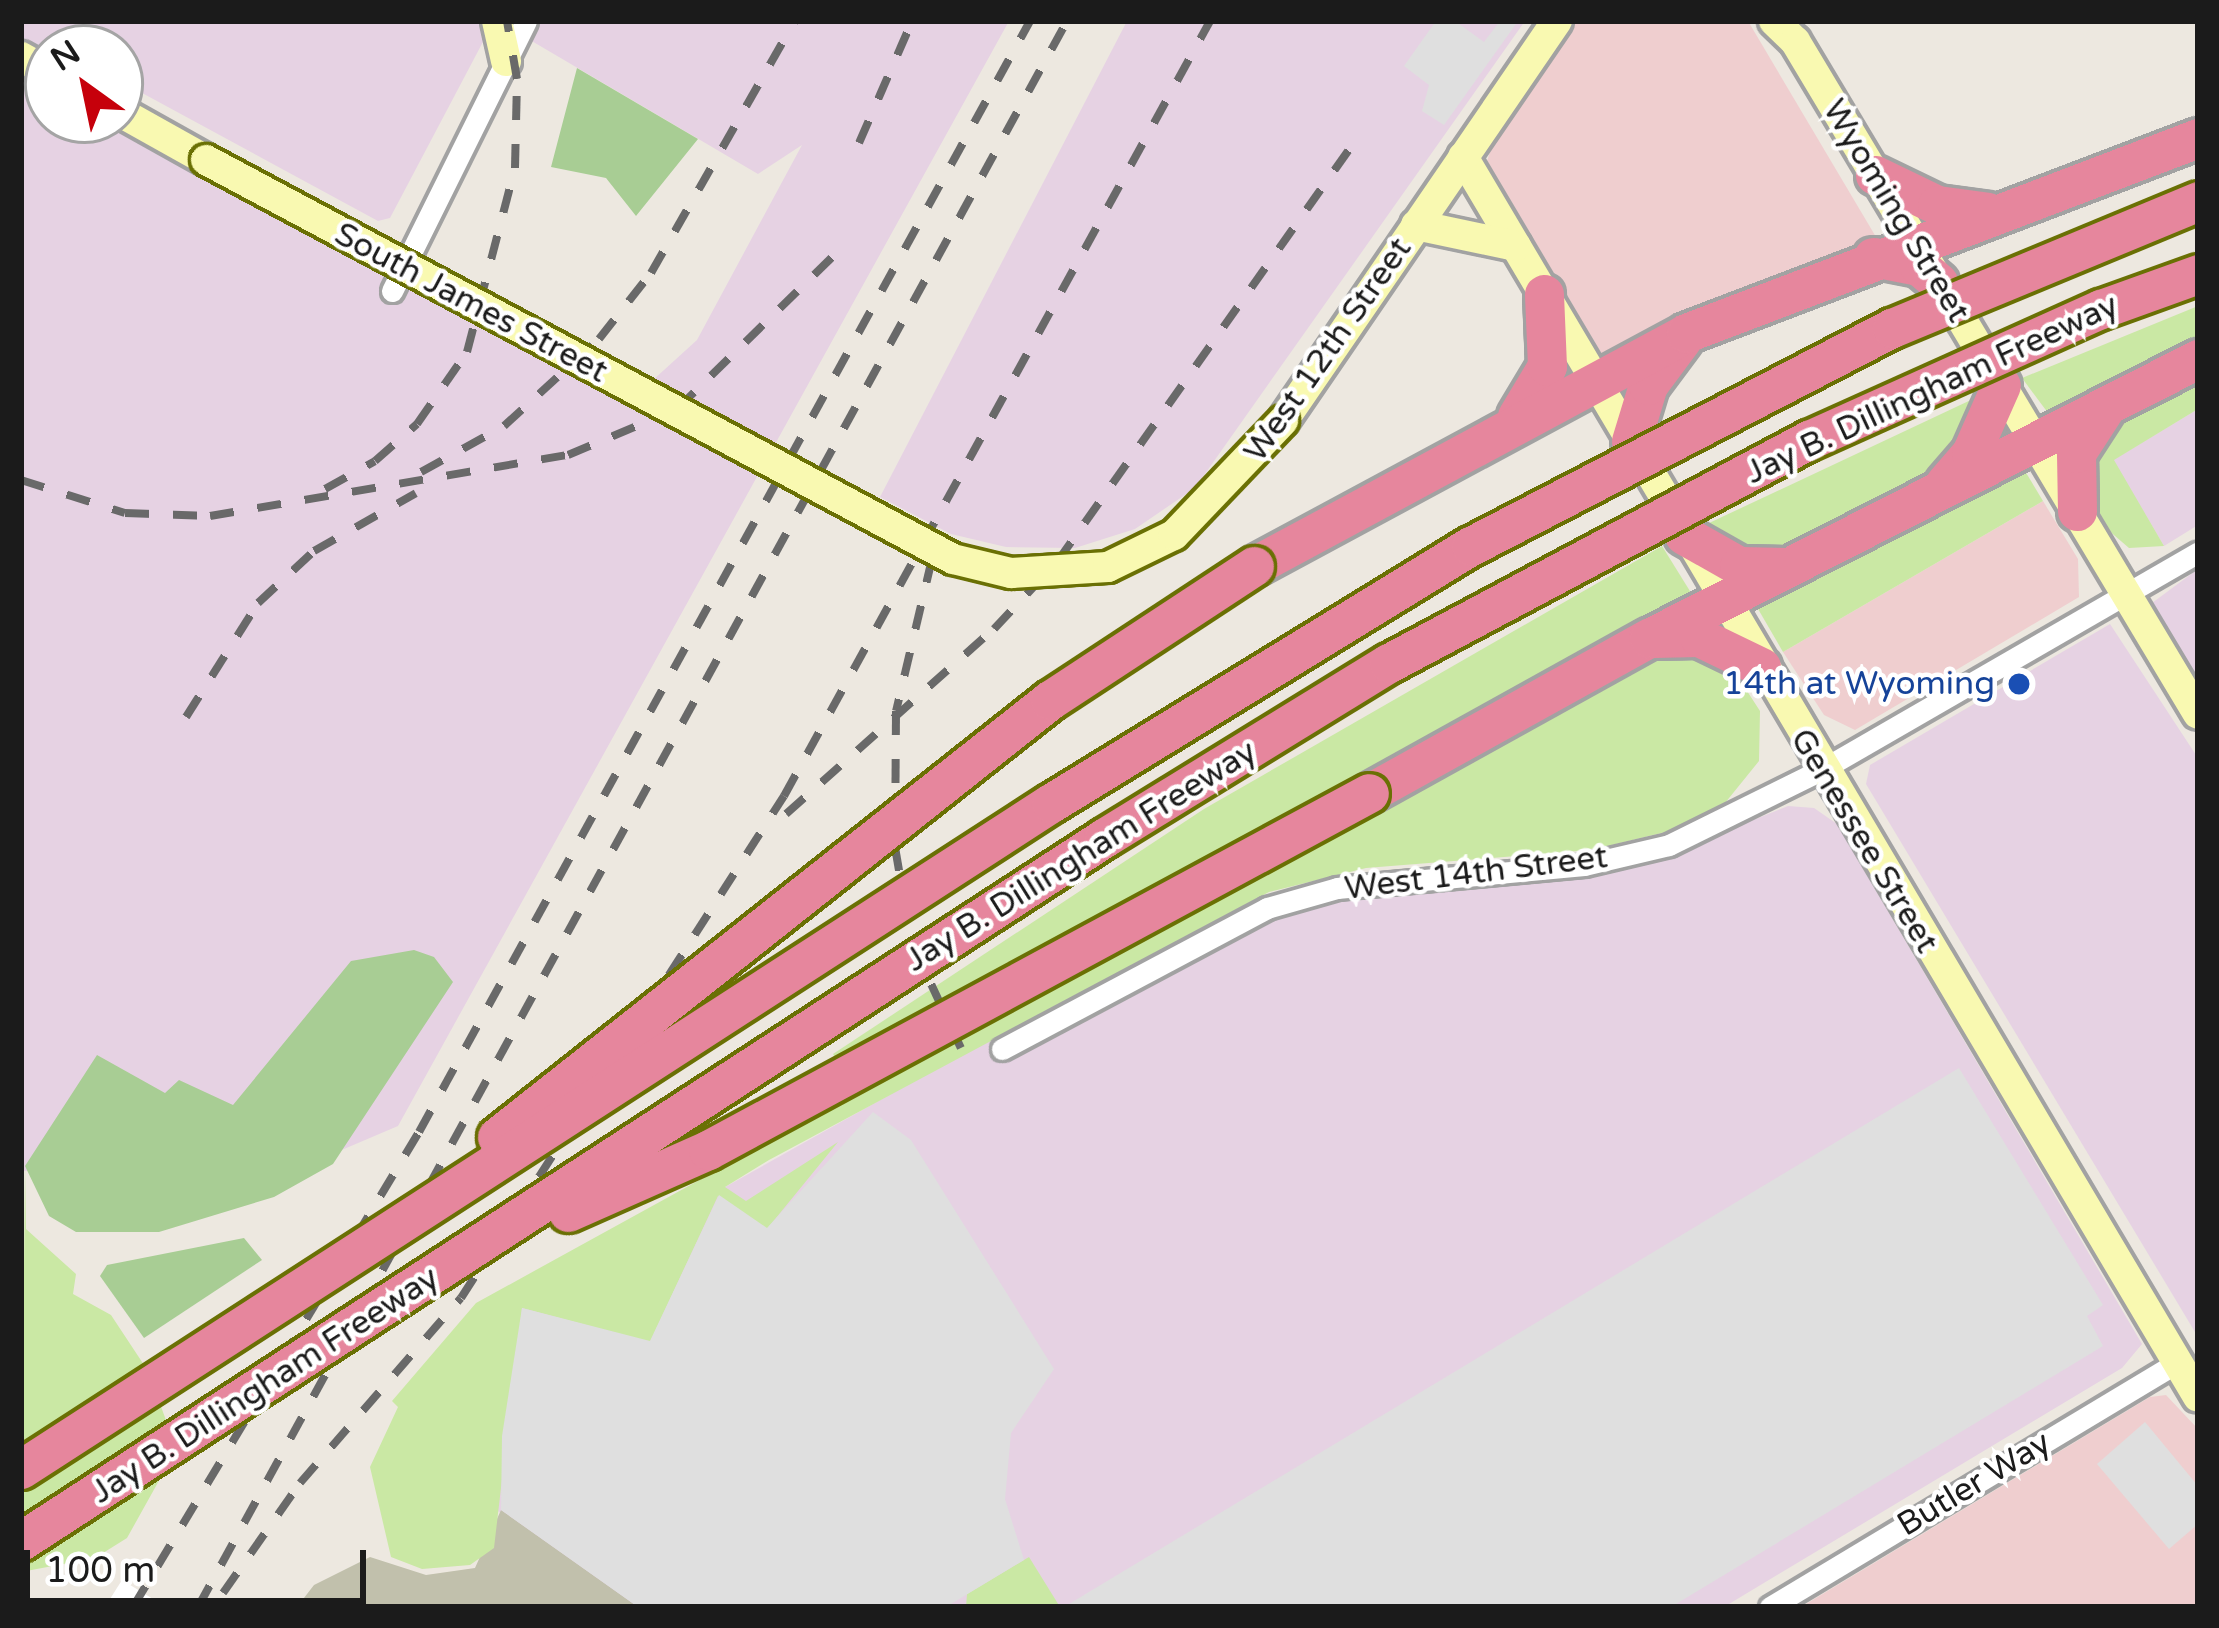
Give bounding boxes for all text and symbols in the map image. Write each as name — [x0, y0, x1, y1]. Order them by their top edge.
north arrow — [24, 24, 144, 144]
text: N — [44, 32, 87, 79]
street label: Wyoming Street — [1814, 92, 1978, 330]
street label: South James Street — [328, 214, 614, 392]
street label: West 12th Street — [1236, 230, 1420, 470]
street label: Jay B. Dillingham Freeway — [1740, 285, 2124, 493]
place label: 14th at Wyoming — [1723, 664, 1995, 704]
marker: 14th at Wyoming — [2006, 671, 2032, 697]
street label: Genessee Street — [1782, 722, 1946, 960]
street label: Jay B. Dillingham Freeway — [898, 732, 1264, 980]
street label: West 14th Street — [1342, 837, 1610, 909]
street label: Jay B. Dillingham Freeway — [84, 1258, 446, 1512]
street label: Butler Way — [1890, 1423, 2058, 1545]
scale bar — [30, 1526, 372, 1600]
text: 100 m — [45, 1549, 155, 1592]

